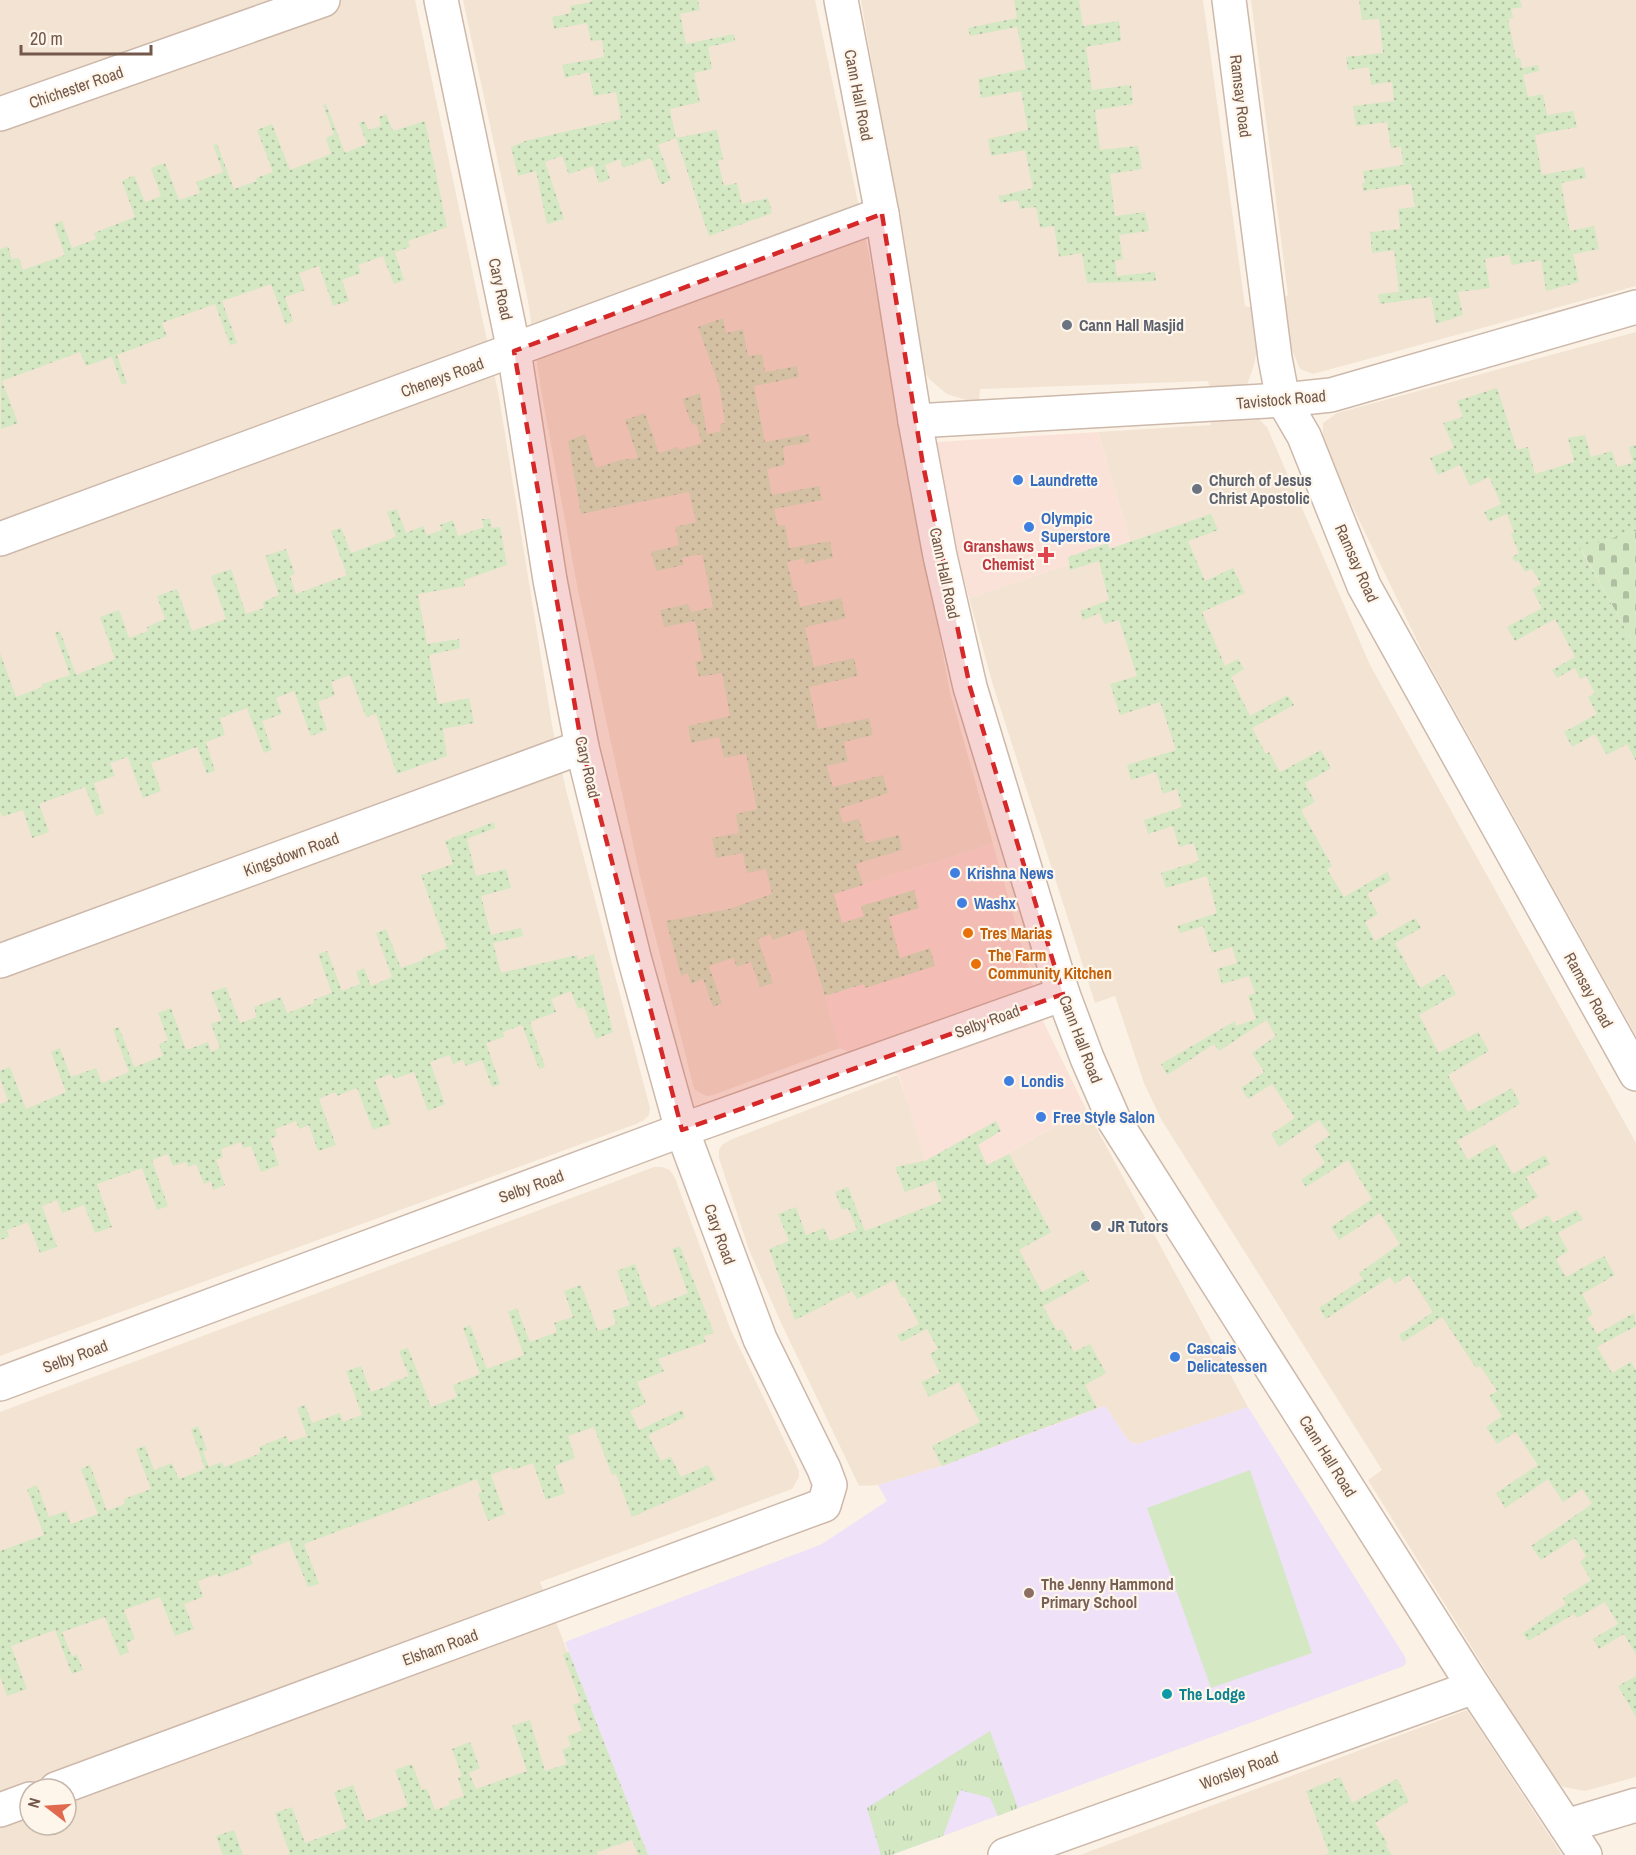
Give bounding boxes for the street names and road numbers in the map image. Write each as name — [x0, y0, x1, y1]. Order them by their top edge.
street label: Cann Hall Road — [839, 47, 879, 143]
street label: Ramsay Road — [1225, 53, 1257, 139]
street label: Chichester Road — [26, 61, 126, 113]
street label: Cary Road — [484, 256, 518, 322]
street label: Cheneys Road — [397, 352, 487, 402]
street label: Tavistock Road — [1235, 384, 1327, 414]
street label: Ramsay Road — [1330, 521, 1384, 605]
street label: Cann Hall Road — [925, 525, 965, 621]
street label: Cary Road — [570, 734, 606, 800]
street label: Kingsdown Road — [240, 827, 342, 881]
street label: Ramsay Road — [1559, 948, 1619, 1032]
street label: Cann Hall Road — [1054, 992, 1108, 1086]
street label: Selby Road — [951, 999, 1023, 1043]
street label: Selby Road — [495, 1164, 567, 1208]
street label: Cary Road — [699, 1201, 741, 1267]
street label: Selby Road — [39, 1334, 111, 1378]
street label: Cann Hall Road — [1294, 1411, 1362, 1501]
street label: Elsham Road — [399, 1623, 481, 1671]
street label: Worsley Road — [1197, 1746, 1281, 1794]

